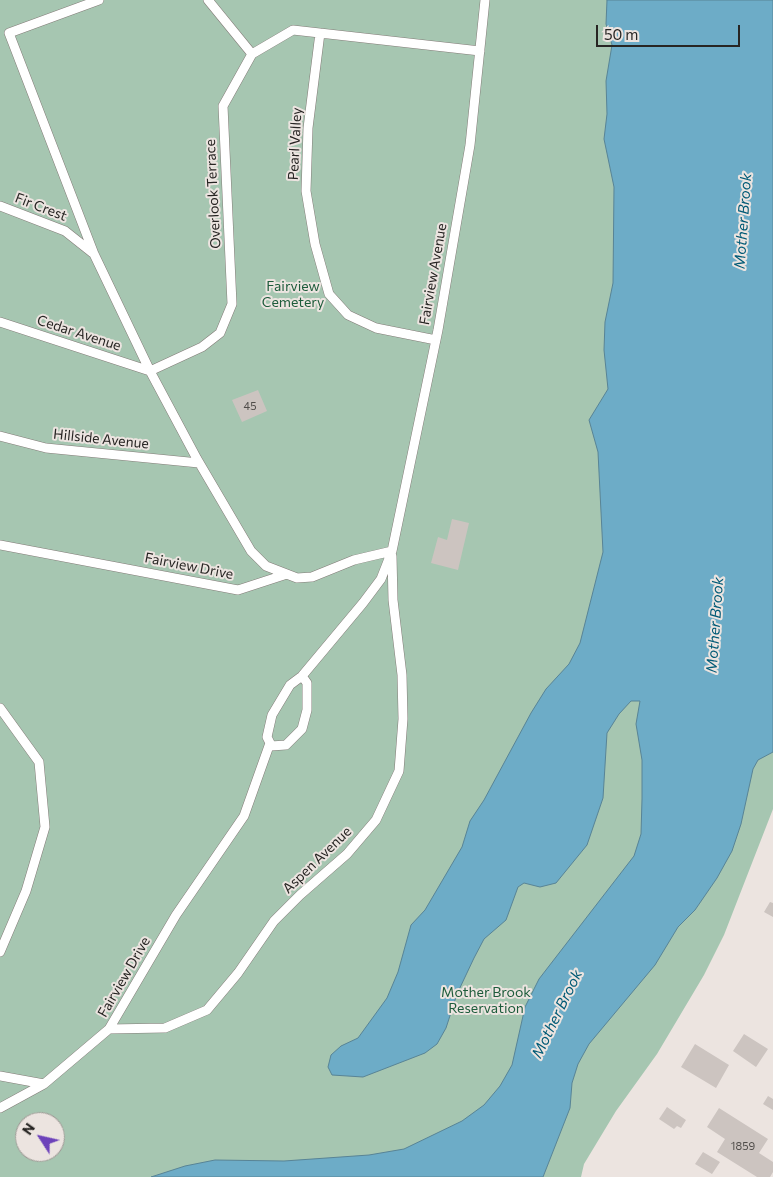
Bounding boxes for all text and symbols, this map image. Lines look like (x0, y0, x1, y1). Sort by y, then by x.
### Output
scale bar (598, 15, 742, 47)
text: 50 m (604, 25, 638, 43)
street label: Pearl Valley (285, 107, 305, 181)
street label: Overlook Terrace (202, 139, 224, 249)
water label: Mother Brook (731, 172, 755, 270)
street label: Fir Crest (13, 189, 69, 225)
street label: Fairview Avenue (416, 222, 450, 326)
park label: Fairview Cemetery (262, 278, 324, 310)
street label: Cedar Avenue (35, 312, 123, 354)
house number: 45 (244, 399, 256, 413)
street label: Hillside Avenue (52, 426, 150, 452)
street label: Fairview Drive (143, 549, 235, 583)
water label: Mother Brook (703, 576, 727, 674)
street label: Aspen Avenue (279, 823, 355, 897)
street label: Fairview Drive (94, 934, 154, 1020)
water label: Mother Brook (528, 967, 586, 1061)
park label: Mother Brook Reservation (441, 984, 531, 1016)
north arrow (15, 1112, 65, 1162)
text: N (18, 1120, 38, 1138)
house number: 1859 (731, 1139, 755, 1153)

